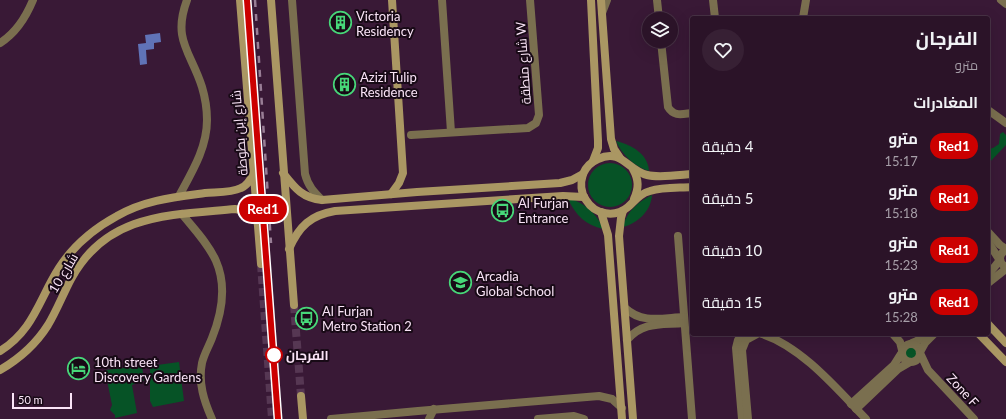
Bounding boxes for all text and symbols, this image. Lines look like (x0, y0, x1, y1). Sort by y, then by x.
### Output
place label: Victoria Residency (356, 8, 414, 39)
building icon: Victoria Residency (327, 10, 353, 36)
map controls (642, 12, 678, 48)
button: layers (642, 12, 678, 48)
street label: شارع منطقة W (512, 20, 535, 105)
text: الفرجان (916, 26, 978, 49)
button: heart (702, 29, 744, 71)
text: مترو (955, 57, 978, 73)
place label: Azizi Tulip Residence (360, 69, 418, 100)
building icon: Azizi Tulip Residence (331, 71, 357, 97)
street label: شارع إبن بطوطة (227, 89, 252, 176)
text: المغادرات (913, 93, 978, 111)
text: مترو (888, 129, 918, 147)
text: 4 دقيقة (702, 137, 754, 155)
text: Red1 (938, 137, 970, 154)
text: 15:17 (885, 153, 918, 169)
text: مترو (888, 181, 918, 199)
text: 5 دقيقة (702, 189, 754, 207)
text: Red1 (938, 189, 970, 206)
place label: Al Furjan Entrance (518, 195, 569, 226)
line badge: Red1 (235, 196, 291, 222)
bus stop icon: Al Furjan Entrance (489, 197, 515, 223)
text: Red1 (247, 200, 279, 217)
text: 15:18 (885, 205, 918, 221)
text: مترو (888, 233, 918, 251)
text: 10 دقيقة (702, 241, 762, 259)
text: Red1 (938, 241, 970, 258)
street label: شارع 10 (45, 250, 82, 296)
text: 15:23 (885, 257, 918, 273)
place label: Arcadia Global School (476, 268, 554, 299)
school or university icon: Arcadia Global School (448, 270, 474, 296)
text: مترو (888, 285, 918, 303)
text: 15 دقيقة (702, 293, 762, 311)
text: Red1 (938, 293, 970, 310)
place label: Al Furjan Metro Station 2 (322, 303, 412, 334)
bus stop icon: Al Furjan Metro Station 2 (294, 305, 320, 331)
text: 15:28 (885, 309, 918, 325)
marker: الفرجان (265, 346, 283, 364)
place label: الفرجان (286, 347, 329, 363)
place label: 10th street Discovery Gardens (94, 354, 201, 385)
hotel icon: 10th street Discovery Gardens (65, 356, 91, 382)
street label: Zone F (944, 370, 982, 410)
scale bar (12, 391, 72, 410)
text: 50 m (18, 393, 43, 406)

